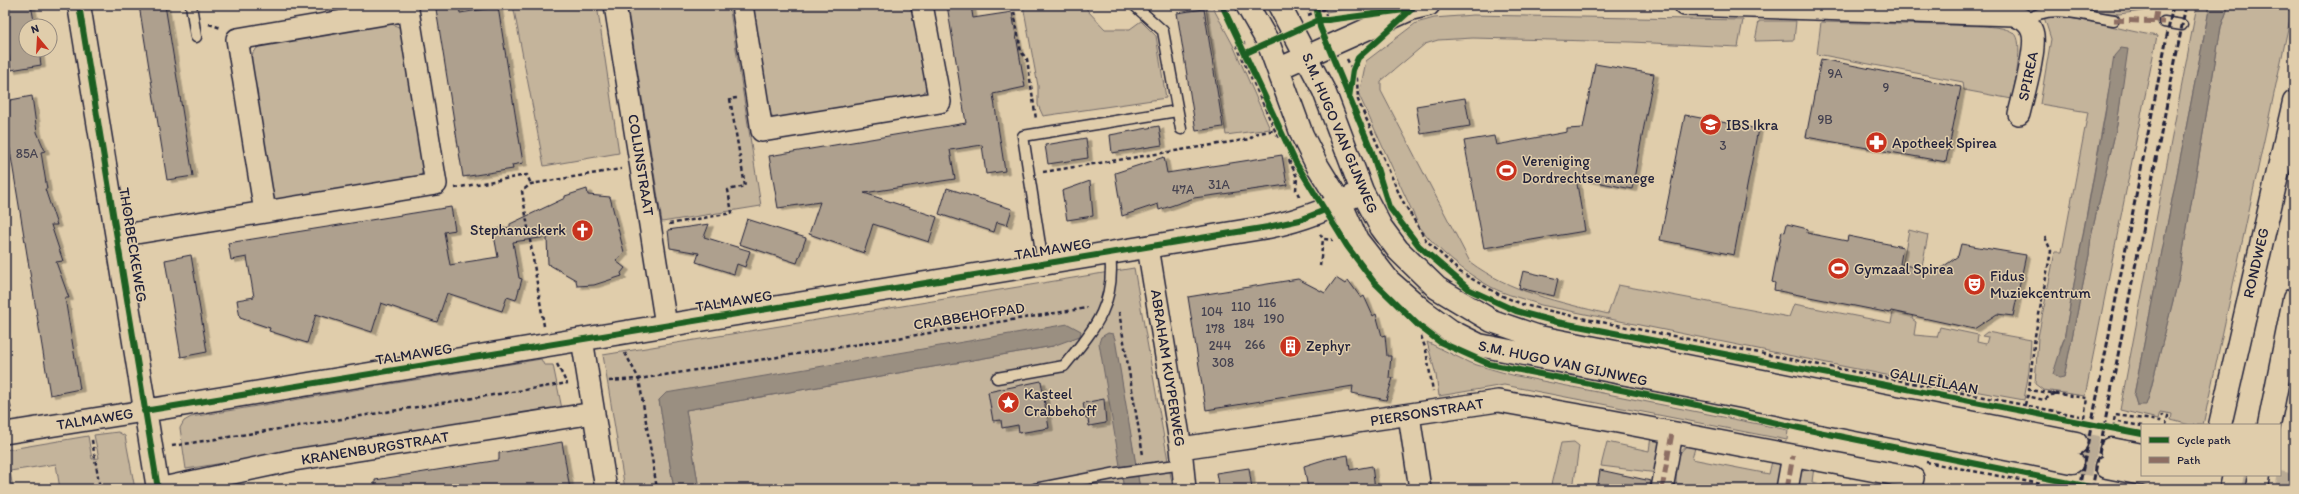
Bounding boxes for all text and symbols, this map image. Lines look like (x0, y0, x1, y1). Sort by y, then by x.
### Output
north arrow (18, 18, 58, 58)
text: N (30, 22, 41, 36)
street label: SPIREA (2014, 49, 2042, 102)
street label: S.M. HUGO VAN GIJNWEG (1298, 50, 1382, 216)
house number: 9A (1827, 66, 1843, 81)
house number: 9 (1883, 80, 1890, 95)
school or university icon: IBS Ikra (1698, 112, 1724, 138)
house number: 9B (1817, 112, 1833, 127)
street label: COLIJNSTRAAT (624, 113, 658, 218)
place label: IBS Ikra (1726, 116, 1778, 134)
pharmacy icon: Apotheek Spirea (1863, 130, 1889, 156)
place label: Apotheek Spirea (1892, 134, 1997, 152)
house number: 3 (1719, 138, 1727, 153)
house number: 85A (16, 146, 39, 161)
place label: Vereniging Dordrechtse manege (1522, 152, 1655, 187)
sports icon: Vereniging Dordrechtse manege (1494, 157, 1520, 183)
house number: 31A (1208, 177, 1230, 192)
house number: 47A (1172, 182, 1195, 197)
street label: THORBECKEWEG (115, 186, 151, 304)
church icon: Stephanuskerk (569, 217, 595, 243)
place label: Stephanuskerk (470, 221, 566, 239)
street label: RONDWEG (2239, 226, 2273, 300)
street label: TALMAWEG (1013, 234, 1093, 264)
sports icon: Gymzaal Spirea (1825, 256, 1851, 282)
place label: Gymzaal Spirea (1854, 260, 1954, 278)
place label: Fidus Muziekcentrum (1990, 267, 2091, 302)
theatre icon: Fidus Muziekcentrum (1961, 272, 1987, 298)
street label: TALMAWEG (694, 286, 774, 316)
street label: ABRAHAM KUYPERWEG (1147, 288, 1189, 448)
house number: 116 (1258, 295, 1277, 310)
street label: CRABBEHOFPAD (912, 298, 1026, 334)
house number: 110 (1231, 299, 1251, 314)
house number: 104 (1201, 304, 1223, 319)
house number: 190 (1264, 311, 1284, 326)
house number: 184 (1234, 316, 1255, 331)
house number: 178 (1205, 321, 1225, 336)
building icon: Zephyr (1278, 333, 1304, 359)
street label: S.M. HUGO VAN GIJNWEG (1477, 336, 1649, 390)
house number: 266 (1245, 337, 1265, 352)
place label: Zephyr (1306, 337, 1350, 355)
house number: 244 (1209, 338, 1231, 353)
street label: TALMAWEG (374, 339, 454, 369)
house number: 308 (1212, 355, 1234, 370)
street label: GALILEÏLAAN (1888, 364, 1980, 398)
place label: Kasteel Crabbehoff (1024, 385, 1097, 420)
place icon: Kasteel Crabbehoff (995, 390, 1021, 416)
street label: PIERSONSTRAAT (1369, 394, 1486, 430)
street label: TALMAWEG (55, 404, 135, 434)
legend (2141, 424, 2281, 476)
street label: KRANENBURGSTRAAT (300, 427, 451, 469)
text: Cycle path (2177, 433, 2231, 447)
text: Path (2177, 453, 2200, 467)

